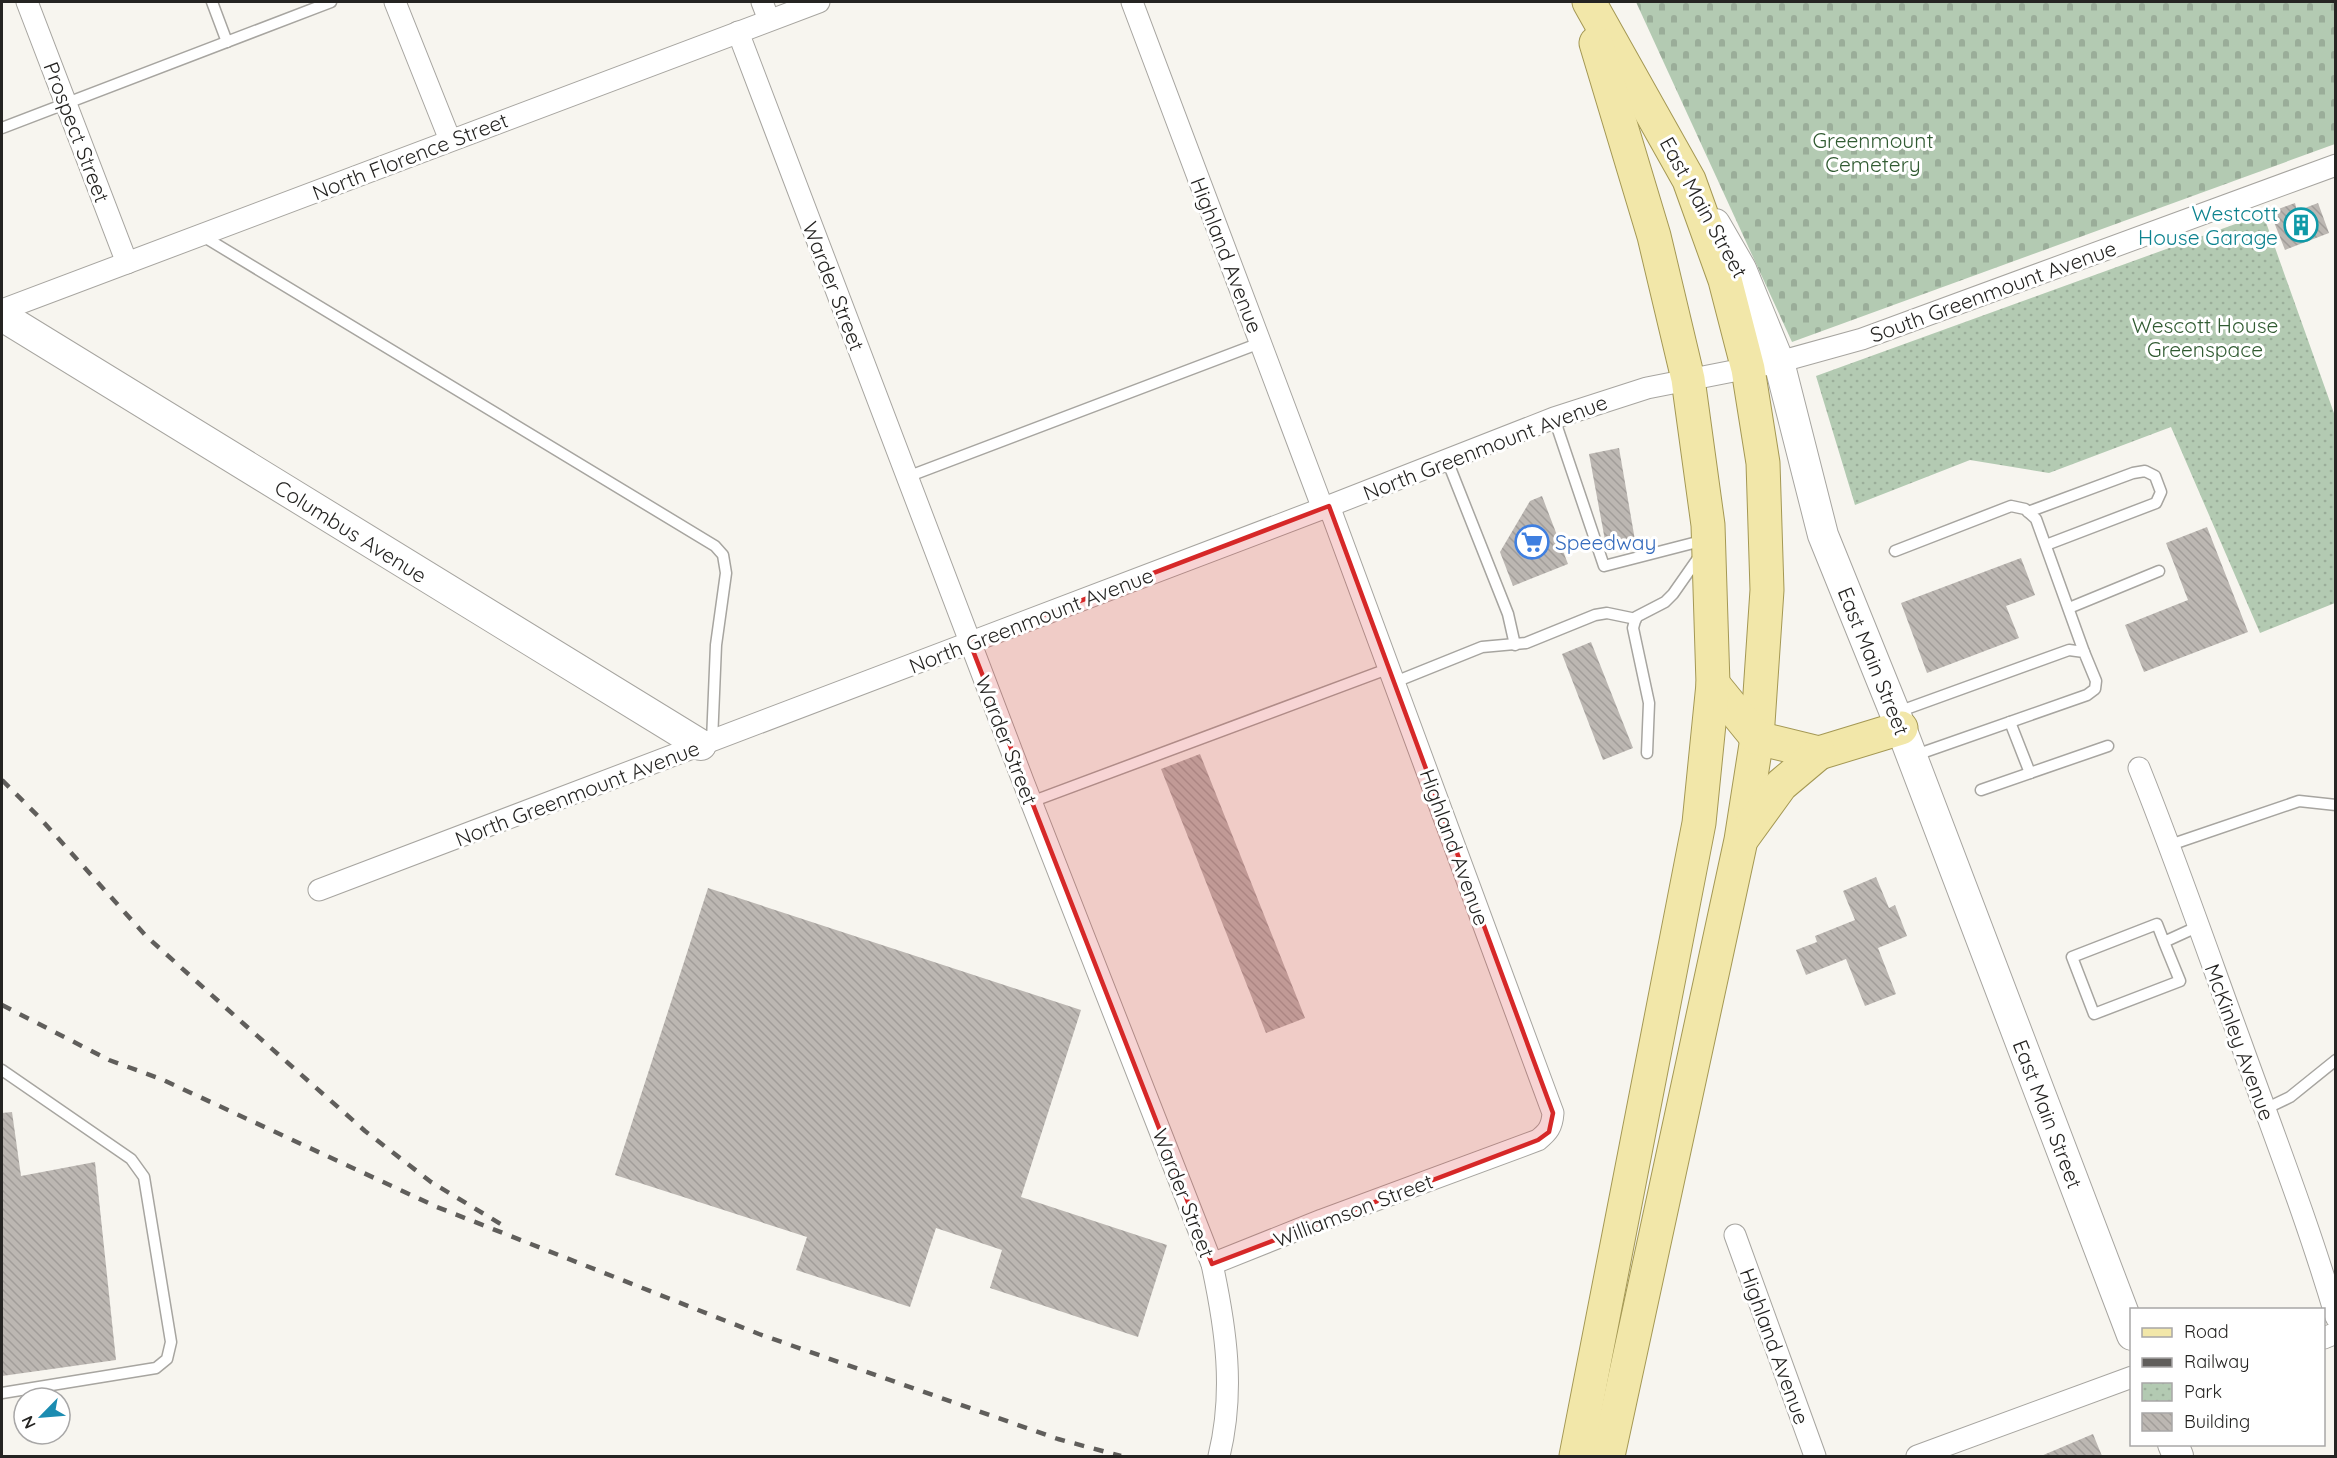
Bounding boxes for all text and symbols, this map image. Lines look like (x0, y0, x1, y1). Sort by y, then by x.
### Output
street label: Prospect Street (38, 58, 116, 206)
street label: North Florence Street (308, 107, 512, 205)
park label: Greenmount Cemetery (1812, 127, 1934, 177)
street label: East Main Street (1655, 132, 1753, 282)
street label: Highland Avenue (1185, 173, 1269, 337)
place label: Westcott House Garage (2138, 200, 2278, 250)
building icon: Westcott House Garage (2283, 207, 2319, 243)
street label: Warder Street (797, 218, 871, 354)
street label: South Greenmount Avenue (1866, 234, 2120, 348)
park label: Wescott House Greenspace (2132, 312, 2278, 362)
street label: North Greenmount Avenue (1359, 388, 1611, 506)
street label: Columbus Avenue (270, 474, 432, 588)
supermarket icon: Speedway (1514, 524, 1550, 560)
place label: Speedway (1555, 529, 1657, 555)
street label: North Greenmount Avenue (905, 561, 1157, 679)
street label: East Main Street (1832, 583, 1916, 739)
street label: Warder Street (970, 672, 1044, 808)
street label: North Greenmount Avenue (451, 734, 703, 852)
street label: Highland Avenue (1415, 765, 1495, 929)
street label: McKinley Avenue (2200, 960, 2280, 1124)
street label: East Main Street (2008, 1036, 2088, 1192)
street label: Warder Street (1147, 1125, 1221, 1261)
street label: Williamson Street (1270, 1168, 1436, 1252)
street label: Highland Avenue (1735, 1264, 1815, 1428)
legend (2130, 1308, 2325, 1446)
text: Road (2184, 1320, 2229, 1343)
text: Railway (2184, 1350, 2250, 1373)
text: Park (2184, 1380, 2222, 1403)
north arrow (12, 1386, 72, 1446)
text: Building (2184, 1410, 2250, 1433)
text: N (17, 1413, 40, 1432)

